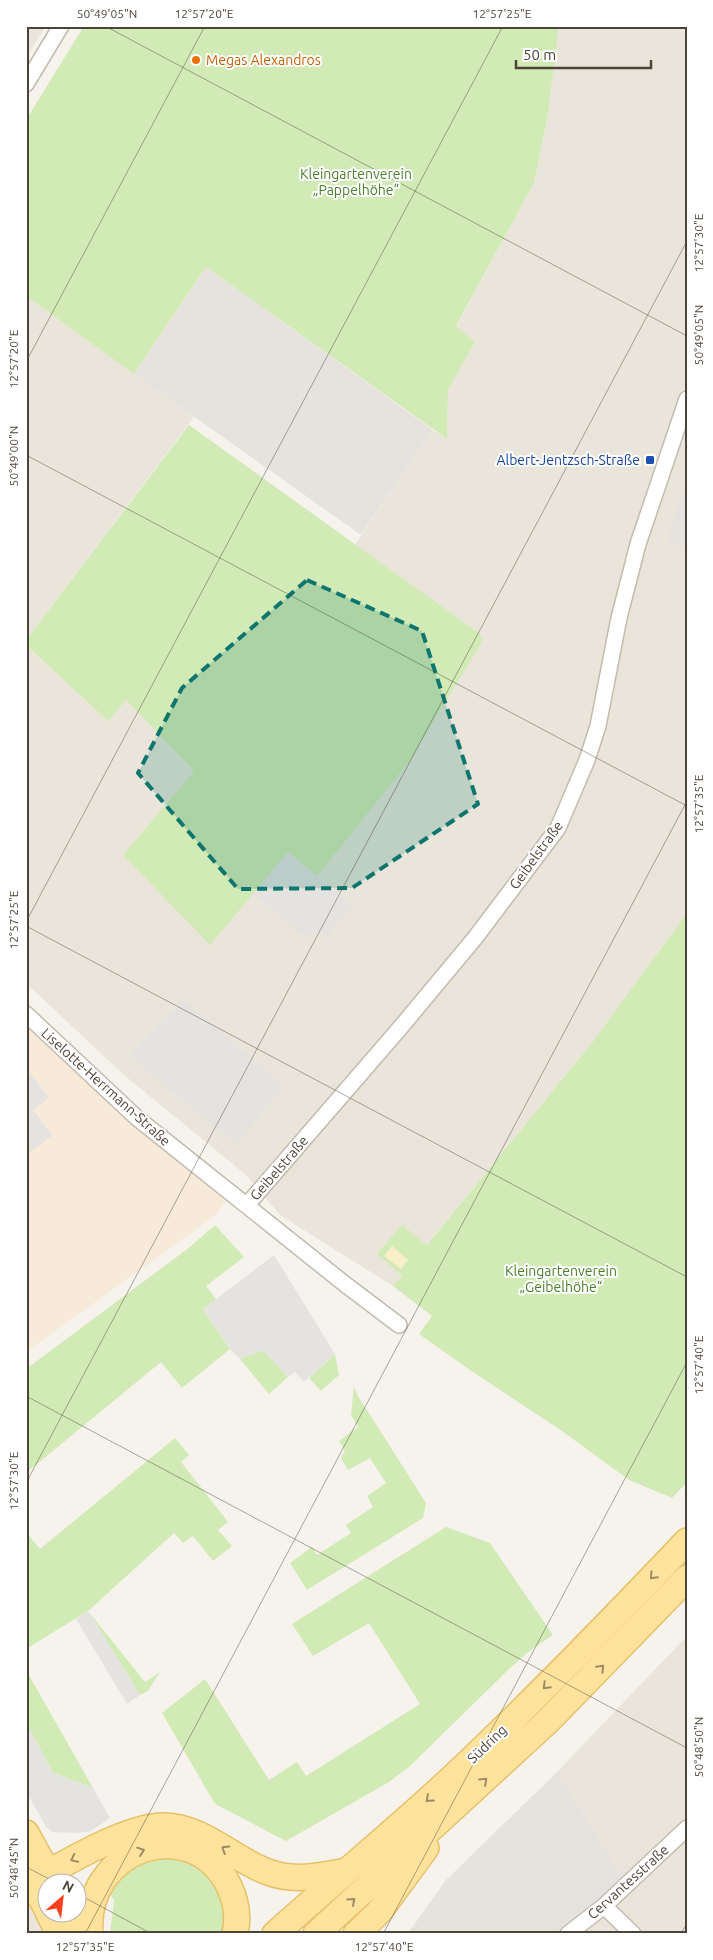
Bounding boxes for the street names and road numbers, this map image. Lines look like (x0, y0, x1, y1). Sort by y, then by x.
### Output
street label: Geibelstraße (506, 818, 566, 892)
street label: Liselotte-Herrmann-Straße (38, 1025, 174, 1149)
street label: Geibelstraße (247, 1132, 311, 1204)
street label: Südring (464, 1721, 510, 1767)
street label: Cervantesstraße (584, 1841, 672, 1923)

